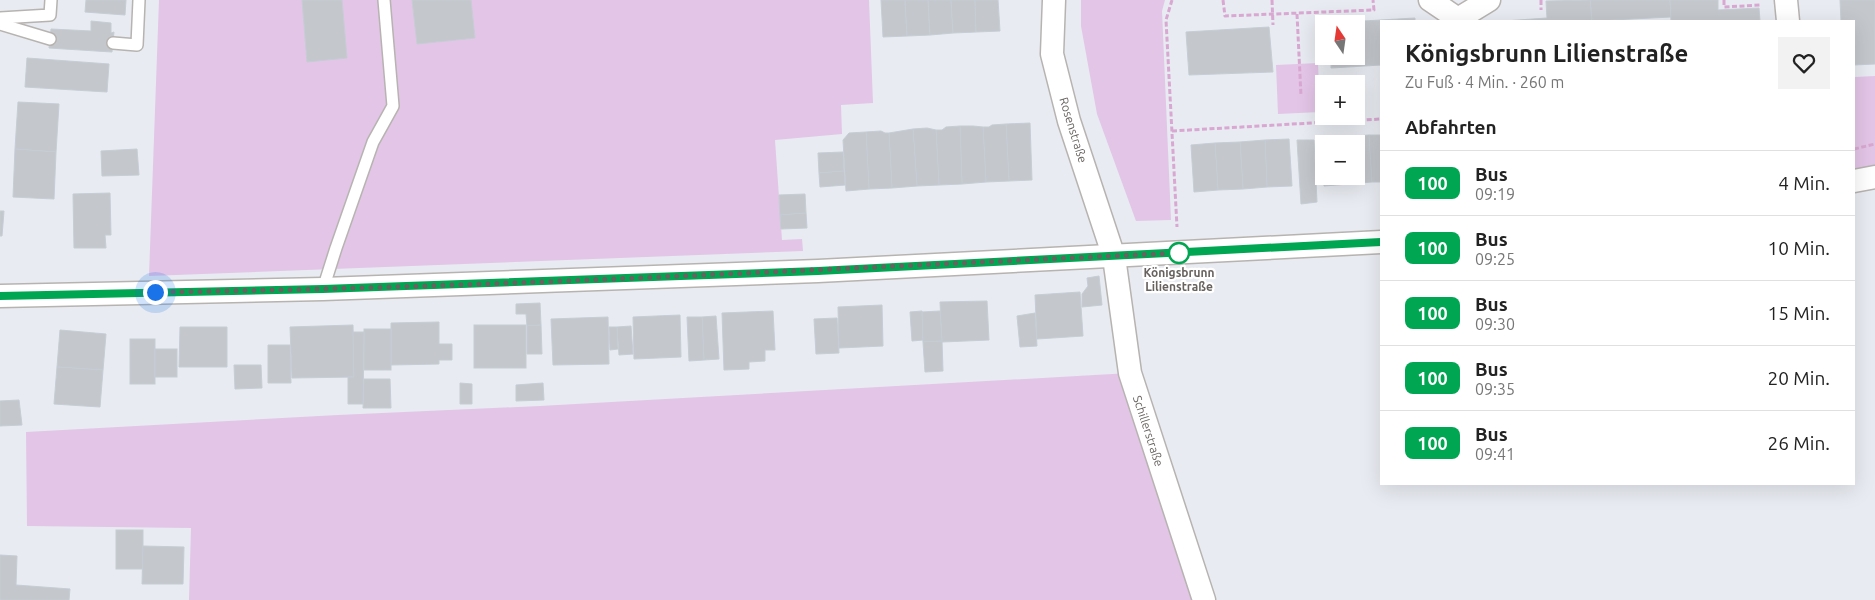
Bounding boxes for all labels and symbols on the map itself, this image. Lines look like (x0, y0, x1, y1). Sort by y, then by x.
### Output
north arrow (1315, 15, 1365, 65)
street label: Rosenstraße (1057, 96, 1090, 164)
marker: Königsbrunn Lilienstraße (1168, 242, 1190, 264)
place label: Königsbrunn Lilienstraße (1143, 266, 1215, 293)
your location (143, 280, 168, 305)
street label: Schillerstraße (1131, 394, 1166, 468)

